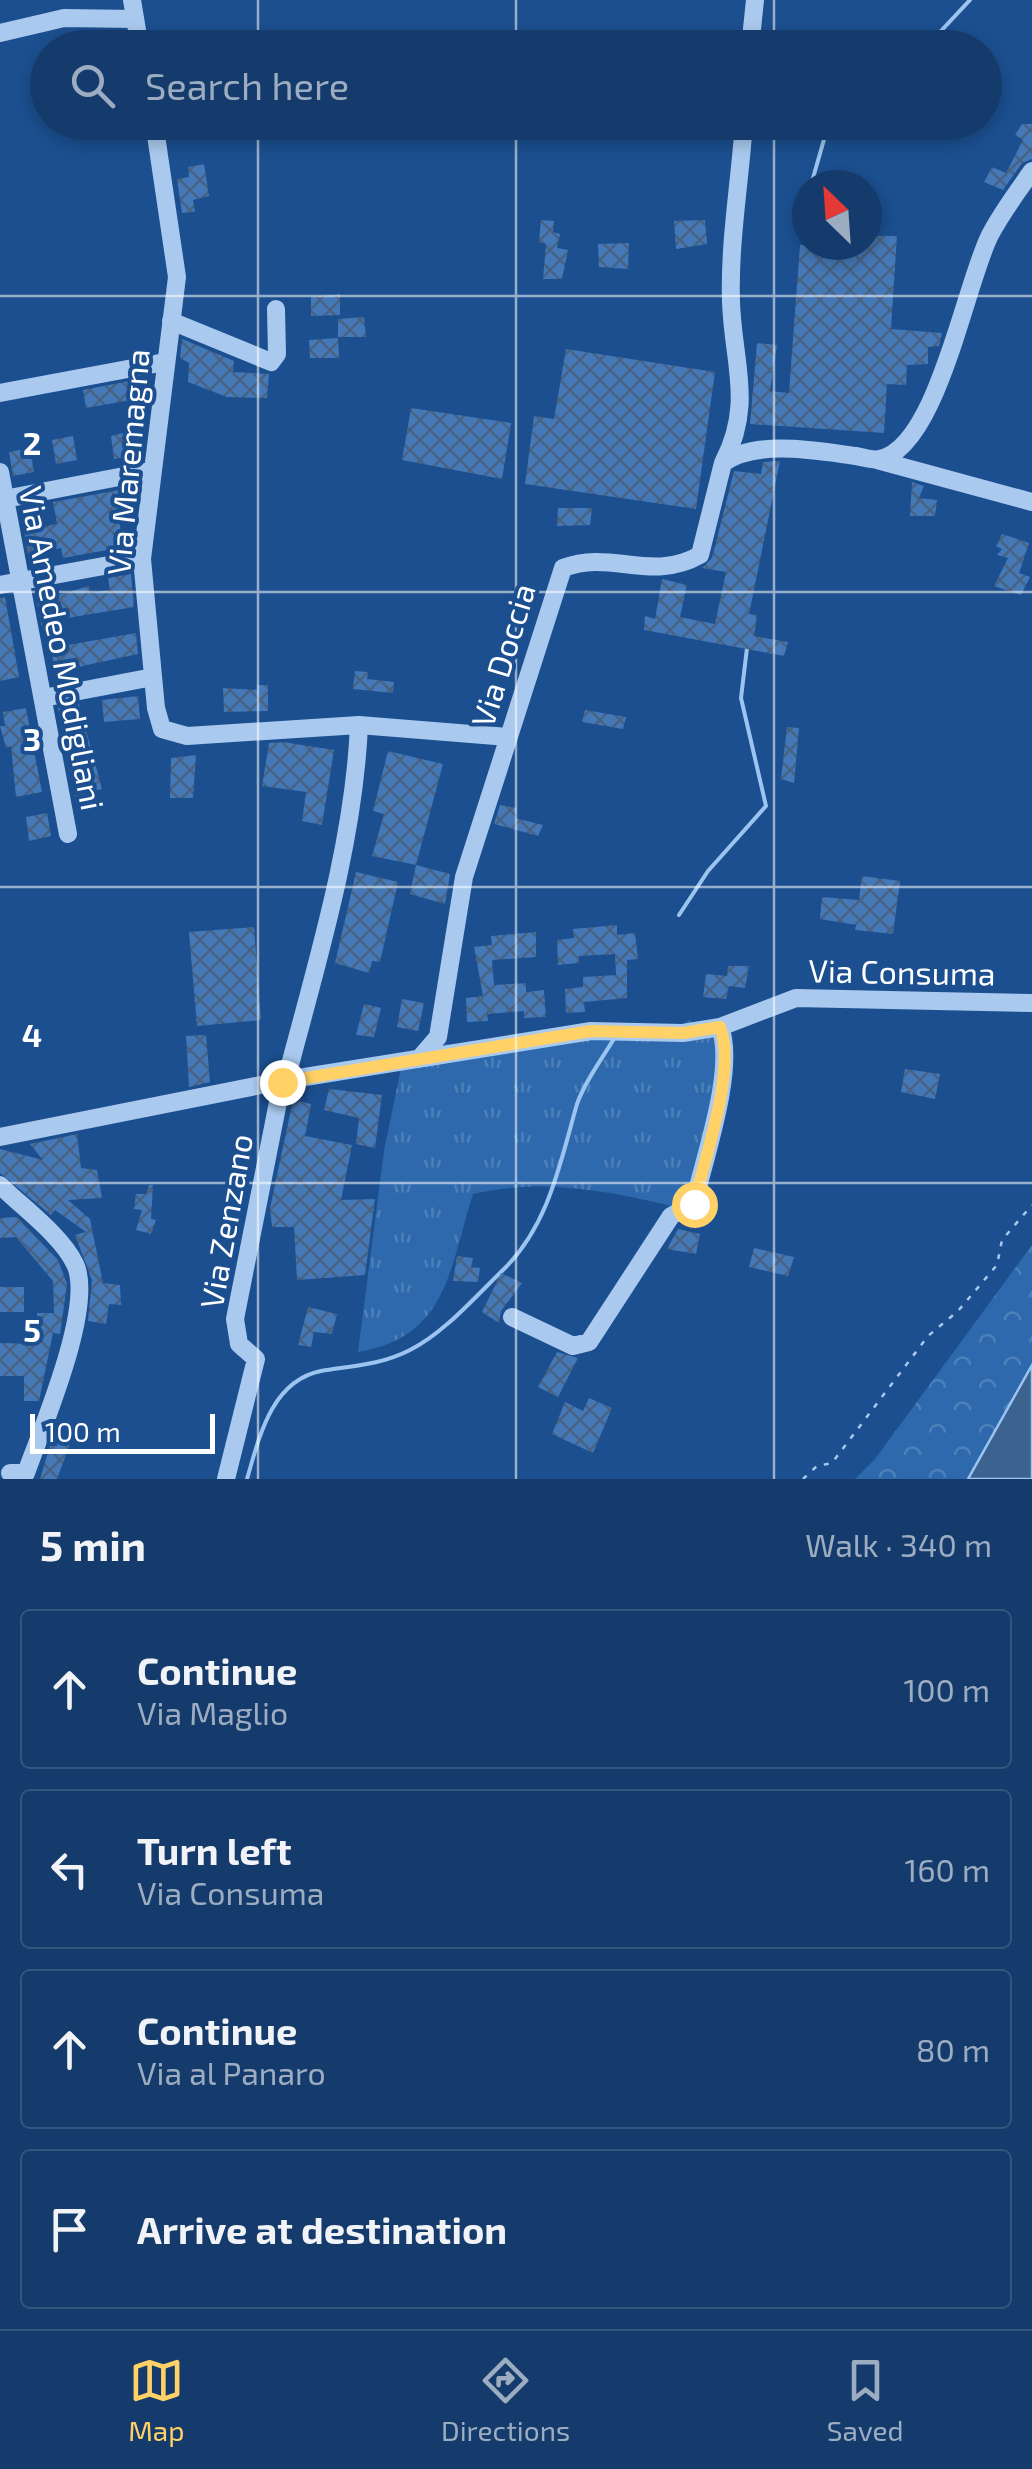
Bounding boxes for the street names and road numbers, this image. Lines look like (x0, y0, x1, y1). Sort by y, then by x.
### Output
street label: Via Maremagna (98, 347, 156, 577)
street label: Via Amedeo Modigliani (13, 483, 113, 813)
street label: Via Doccia (462, 579, 542, 731)
street label: Via Consuma (808, 950, 996, 992)
street label: Via Zenzano (191, 1131, 259, 1311)

